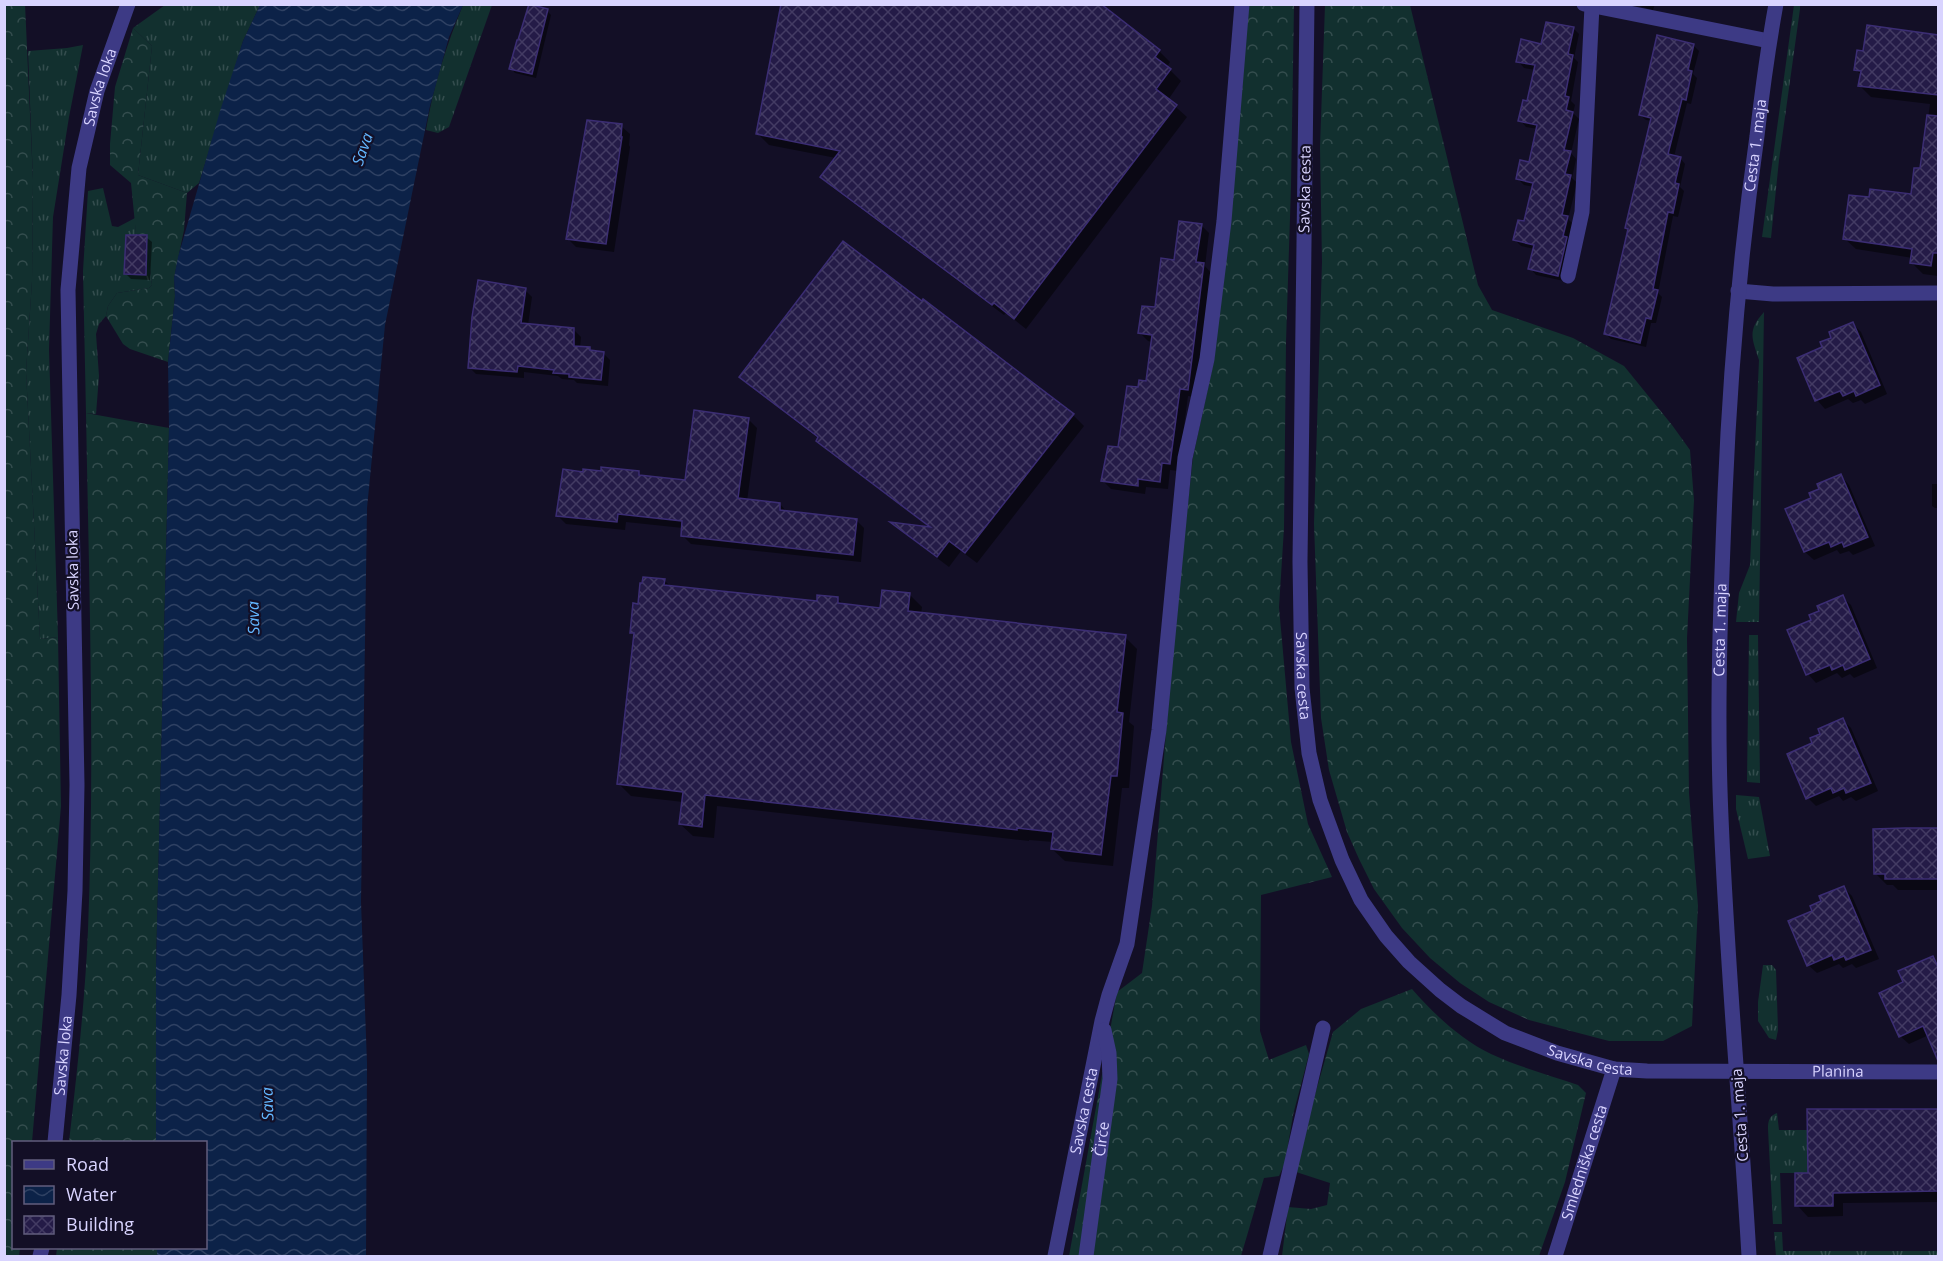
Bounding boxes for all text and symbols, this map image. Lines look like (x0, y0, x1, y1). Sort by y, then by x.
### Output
street label: Savska loka (78, 45, 120, 128)
street label: Cesta 1. maja (1739, 98, 1770, 193)
water label: Sava (346, 130, 378, 168)
street label: Savska cesta (1293, 145, 1315, 233)
street label: Savska loka (61, 530, 83, 610)
street label: Cesta 1. maja (1708, 583, 1731, 677)
water label: Sava (241, 601, 265, 635)
street label: Savska cesta (1292, 632, 1316, 721)
street label: Savska loka (48, 1014, 76, 1096)
street label: Savska cesta (1545, 1039, 1633, 1079)
street label: Planina (1812, 1061, 1864, 1081)
street label: Savska cesta (1065, 1066, 1101, 1156)
street label: Cesta 1. maja (1726, 1068, 1752, 1162)
water label: Sava (255, 1087, 279, 1121)
street label: Smledniška cesta (1556, 1102, 1611, 1223)
street label: Čirče (1089, 1120, 1113, 1158)
legend (12, 1141, 207, 1249)
text: Road (66, 1152, 109, 1176)
text: Water (66, 1182, 117, 1206)
text: Building (66, 1212, 134, 1236)

